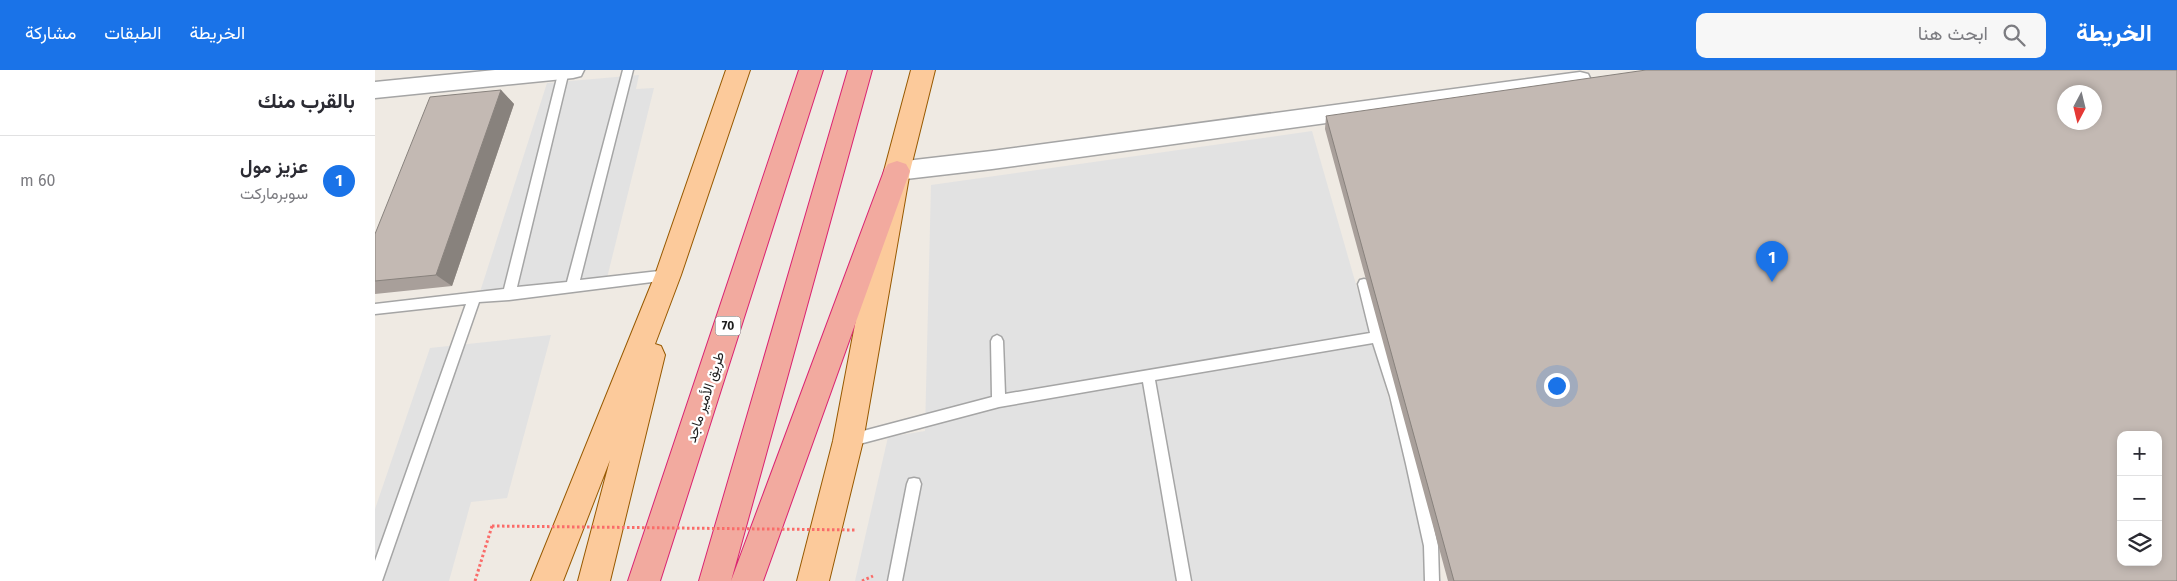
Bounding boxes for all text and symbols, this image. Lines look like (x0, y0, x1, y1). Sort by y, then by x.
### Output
search box (1696, 13, 2046, 58)
text: الخريطة (2076, 19, 2152, 47)
icon: search (2000, 21, 2028, 49)
text: مشاركة (25, 22, 76, 44)
text: الطبقات (104, 22, 161, 44)
text: الخريطة (189, 22, 245, 44)
text: ابحث هنا (1918, 22, 1988, 45)
north arrow (2057, 85, 2102, 130)
text: بالقرب منك (258, 88, 355, 114)
text: عزيز مول (240, 155, 308, 178)
text: 60 m (20, 171, 55, 190)
text: 1 (335, 171, 343, 190)
text: سوبرماركت (240, 184, 308, 203)
pin: 1 (1756, 241, 1788, 282)
road number: 70 (715, 317, 741, 336)
street label: طريق الأمير ماجد (683, 349, 728, 445)
your location (1544, 373, 1570, 399)
map controls (2117, 431, 2162, 566)
button: + (2117, 431, 2162, 476)
button: − (2117, 476, 2162, 521)
button: layers (2117, 521, 2162, 566)

